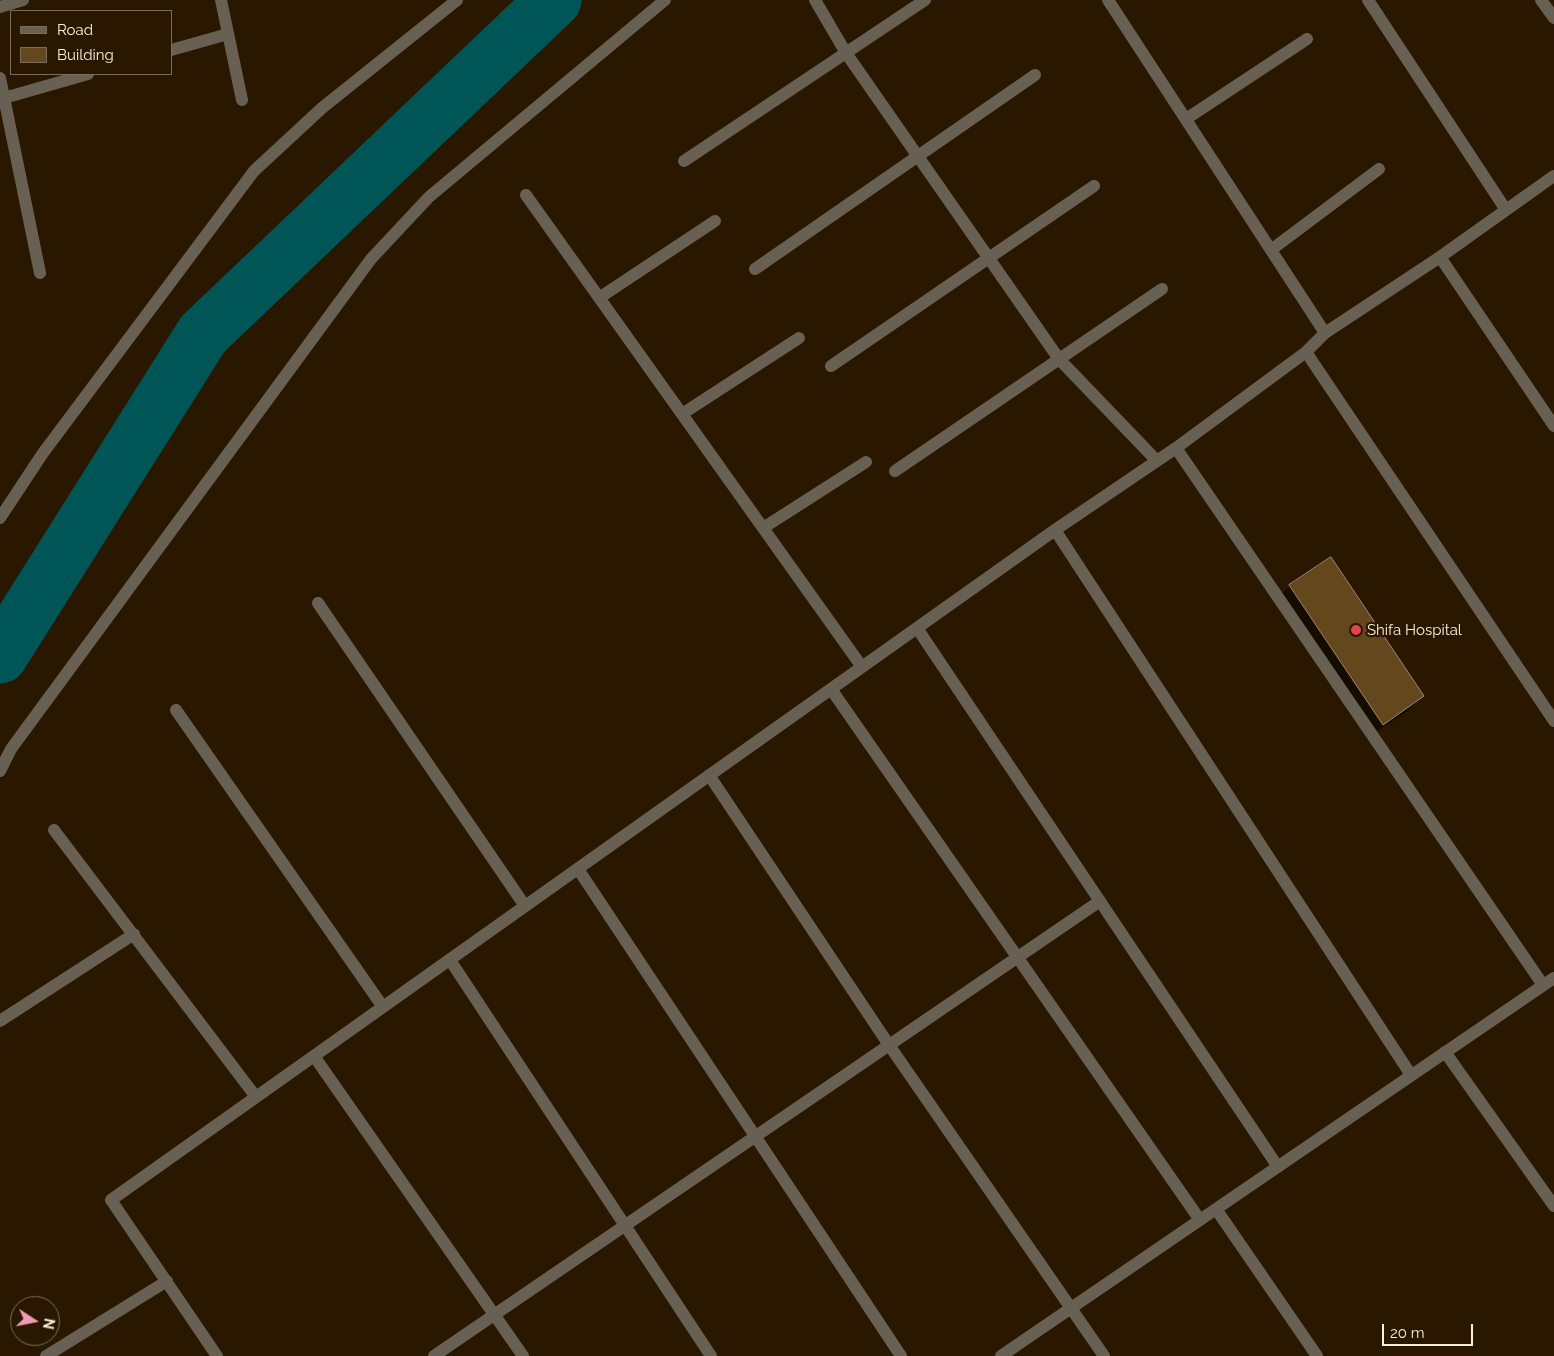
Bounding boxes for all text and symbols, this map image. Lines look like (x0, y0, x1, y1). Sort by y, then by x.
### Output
legend (10, 10, 172, 75)
text: Road (57, 21, 93, 39)
text: Building (57, 46, 114, 64)
place label: Shifa Hospital (1367, 621, 1462, 639)
marker: Shifa Hospital (1349, 623, 1363, 637)
north arrow (10, 1296, 60, 1346)
scale bar (1384, 1314, 1475, 1346)
text: N (40, 1317, 58, 1330)
text: 20 m (1390, 1324, 1425, 1342)

